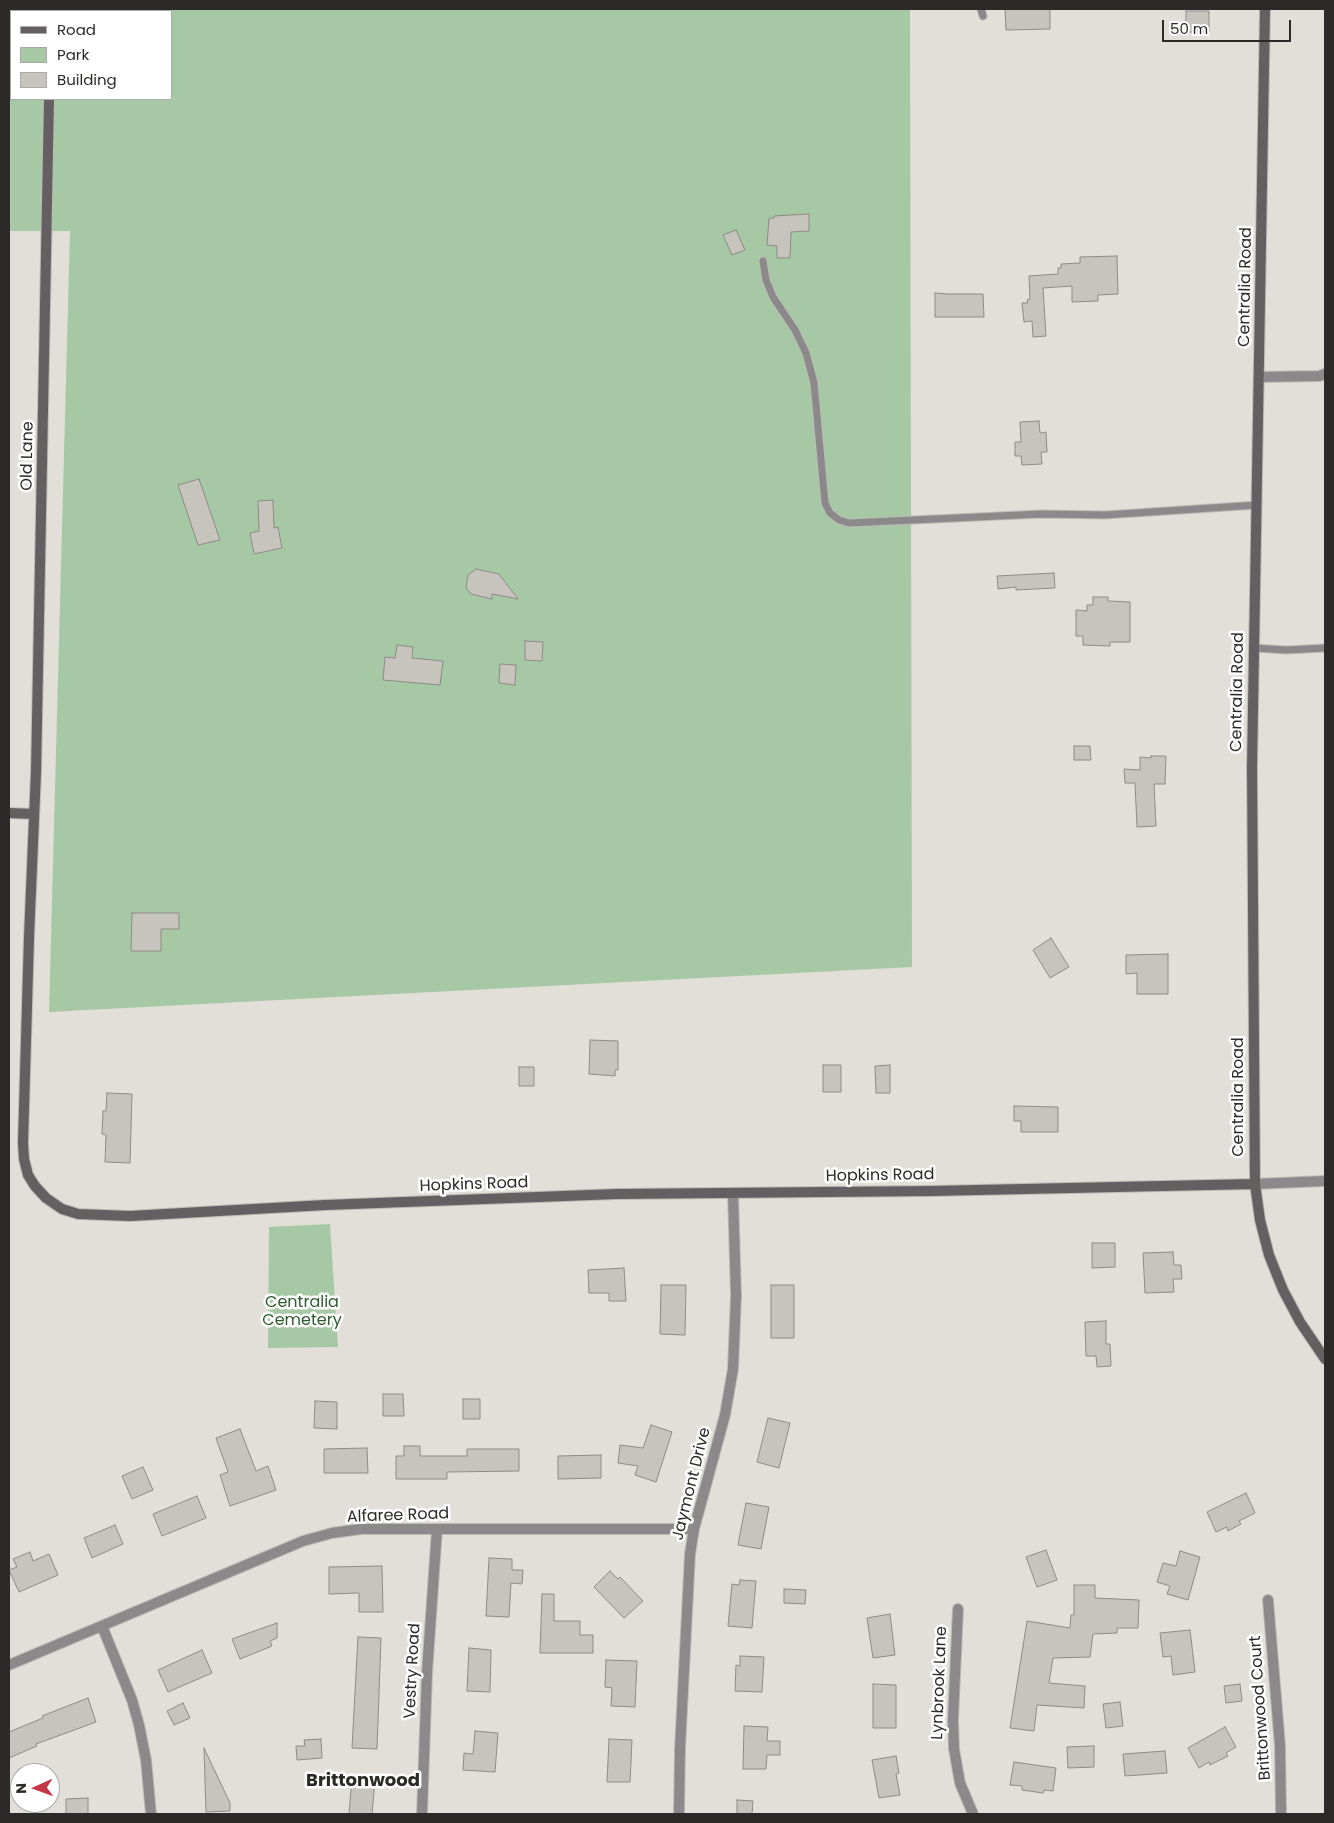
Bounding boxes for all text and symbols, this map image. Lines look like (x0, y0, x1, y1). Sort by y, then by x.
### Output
legend (10, 10, 172, 100)
scale bar (1164, 10, 1293, 42)
text: 50 m (1170, 18, 1208, 39)
text: Road (57, 19, 96, 40)
text: Park (57, 44, 89, 65)
text: Building (57, 69, 117, 90)
street label: Centralia Road (1235, 227, 1257, 347)
street label: Old Lane (18, 421, 38, 491)
street label: Centralia Road (1227, 632, 1249, 752)
street label: Centralia Road (1229, 1037, 1249, 1157)
street label: Hopkins Road (825, 1165, 935, 1187)
street label: Hopkins Road (419, 1174, 529, 1196)
park label: Centralia Cemetery (262, 1293, 342, 1331)
street label: Jaymont Drive (669, 1426, 715, 1542)
street label: Alfaree Road (346, 1505, 450, 1527)
street label: Vestry Road (401, 1623, 425, 1719)
street label: Lynbrook Lane (928, 1626, 952, 1740)
street label: Brittonwood Court (1246, 1635, 1276, 1781)
north arrow (10, 1763, 60, 1813)
district label: Brittonwood (306, 1770, 420, 1792)
text: N (11, 1783, 31, 1794)

